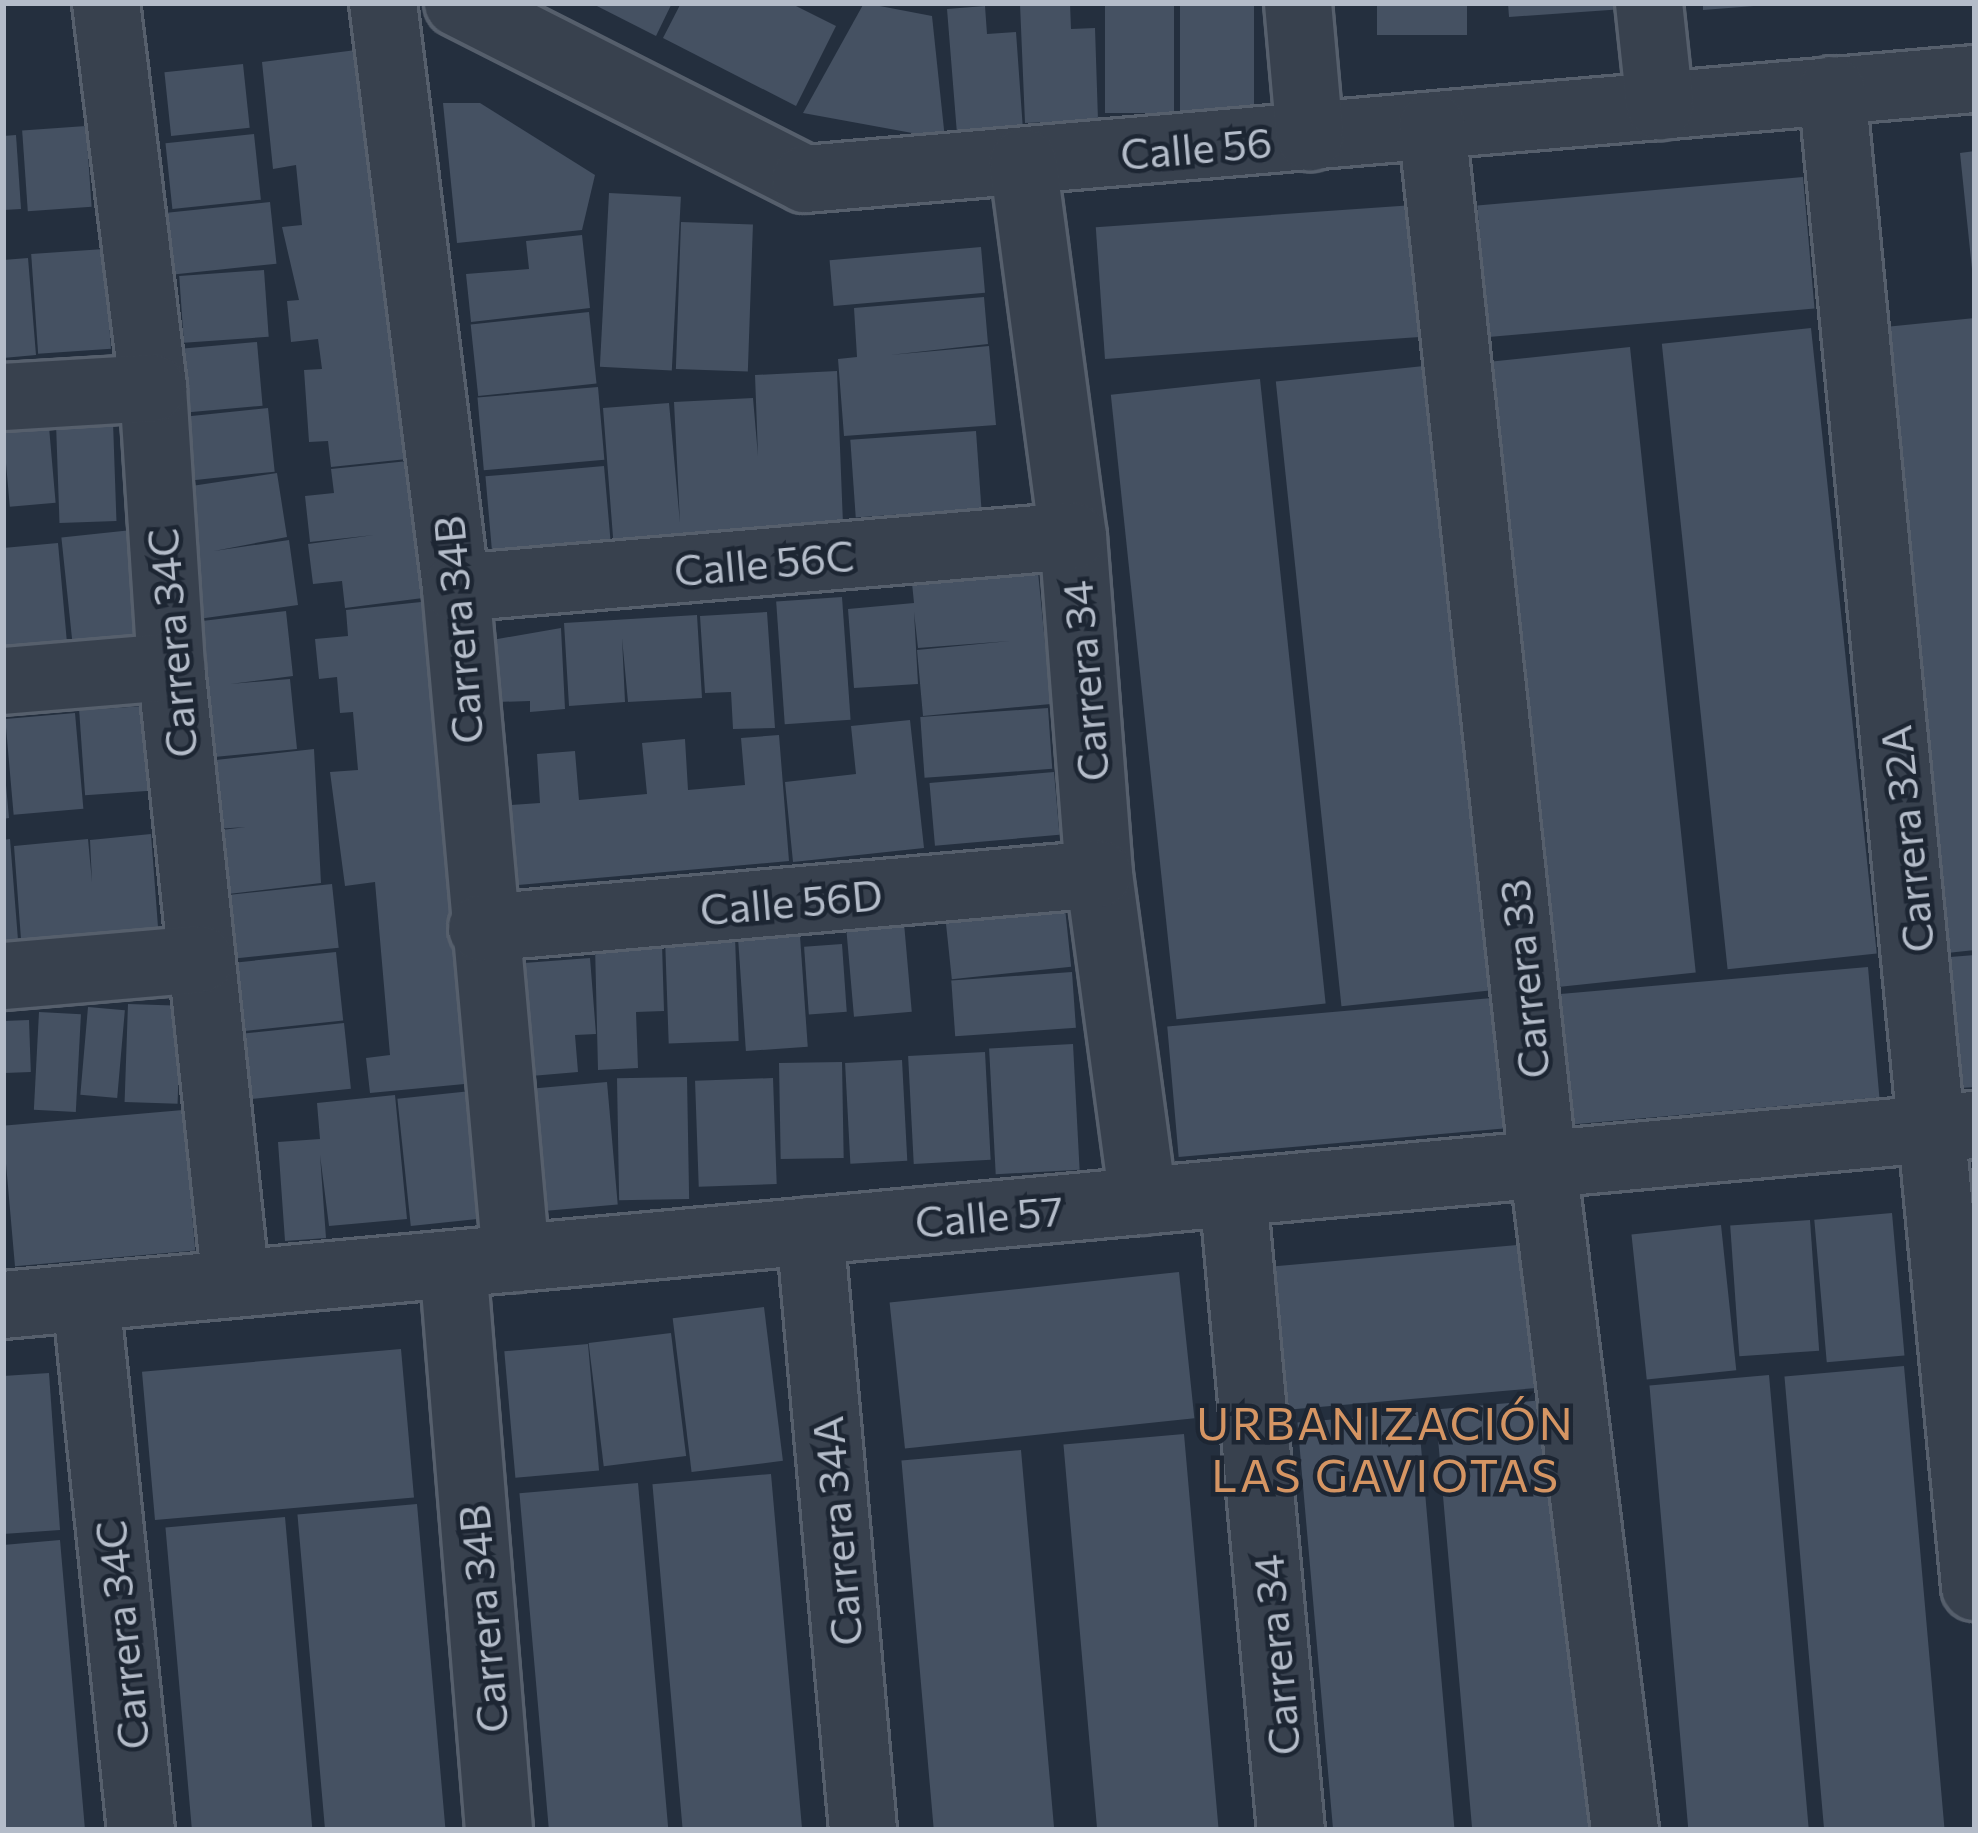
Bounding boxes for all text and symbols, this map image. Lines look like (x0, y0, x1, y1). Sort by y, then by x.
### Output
street label: Calle 56 (1118, 115, 1274, 179)
street label: Carrera 34B (422, 514, 492, 746)
street label: Carrera 34C (136, 526, 206, 760)
street label: Calle 56C (672, 529, 856, 595)
street label: Carrera 34 (1050, 579, 1118, 783)
street label: Carrera 32A (1869, 723, 1943, 955)
street label: Calle 56D (698, 868, 884, 934)
street label: Carrera 33 (1487, 877, 1559, 1081)
street label: Calle 57 (913, 1183, 1065, 1247)
district label: URBANIZACIÓN LAS GAVIOTAS (1196, 1395, 1576, 1501)
street label: Carrera 34A (801, 1414, 871, 1648)
street label: Carrera 34B (447, 1503, 517, 1735)
street label: Carrera 34C (84, 1518, 158, 1752)
street label: Carrera 34 (1241, 1553, 1309, 1757)

